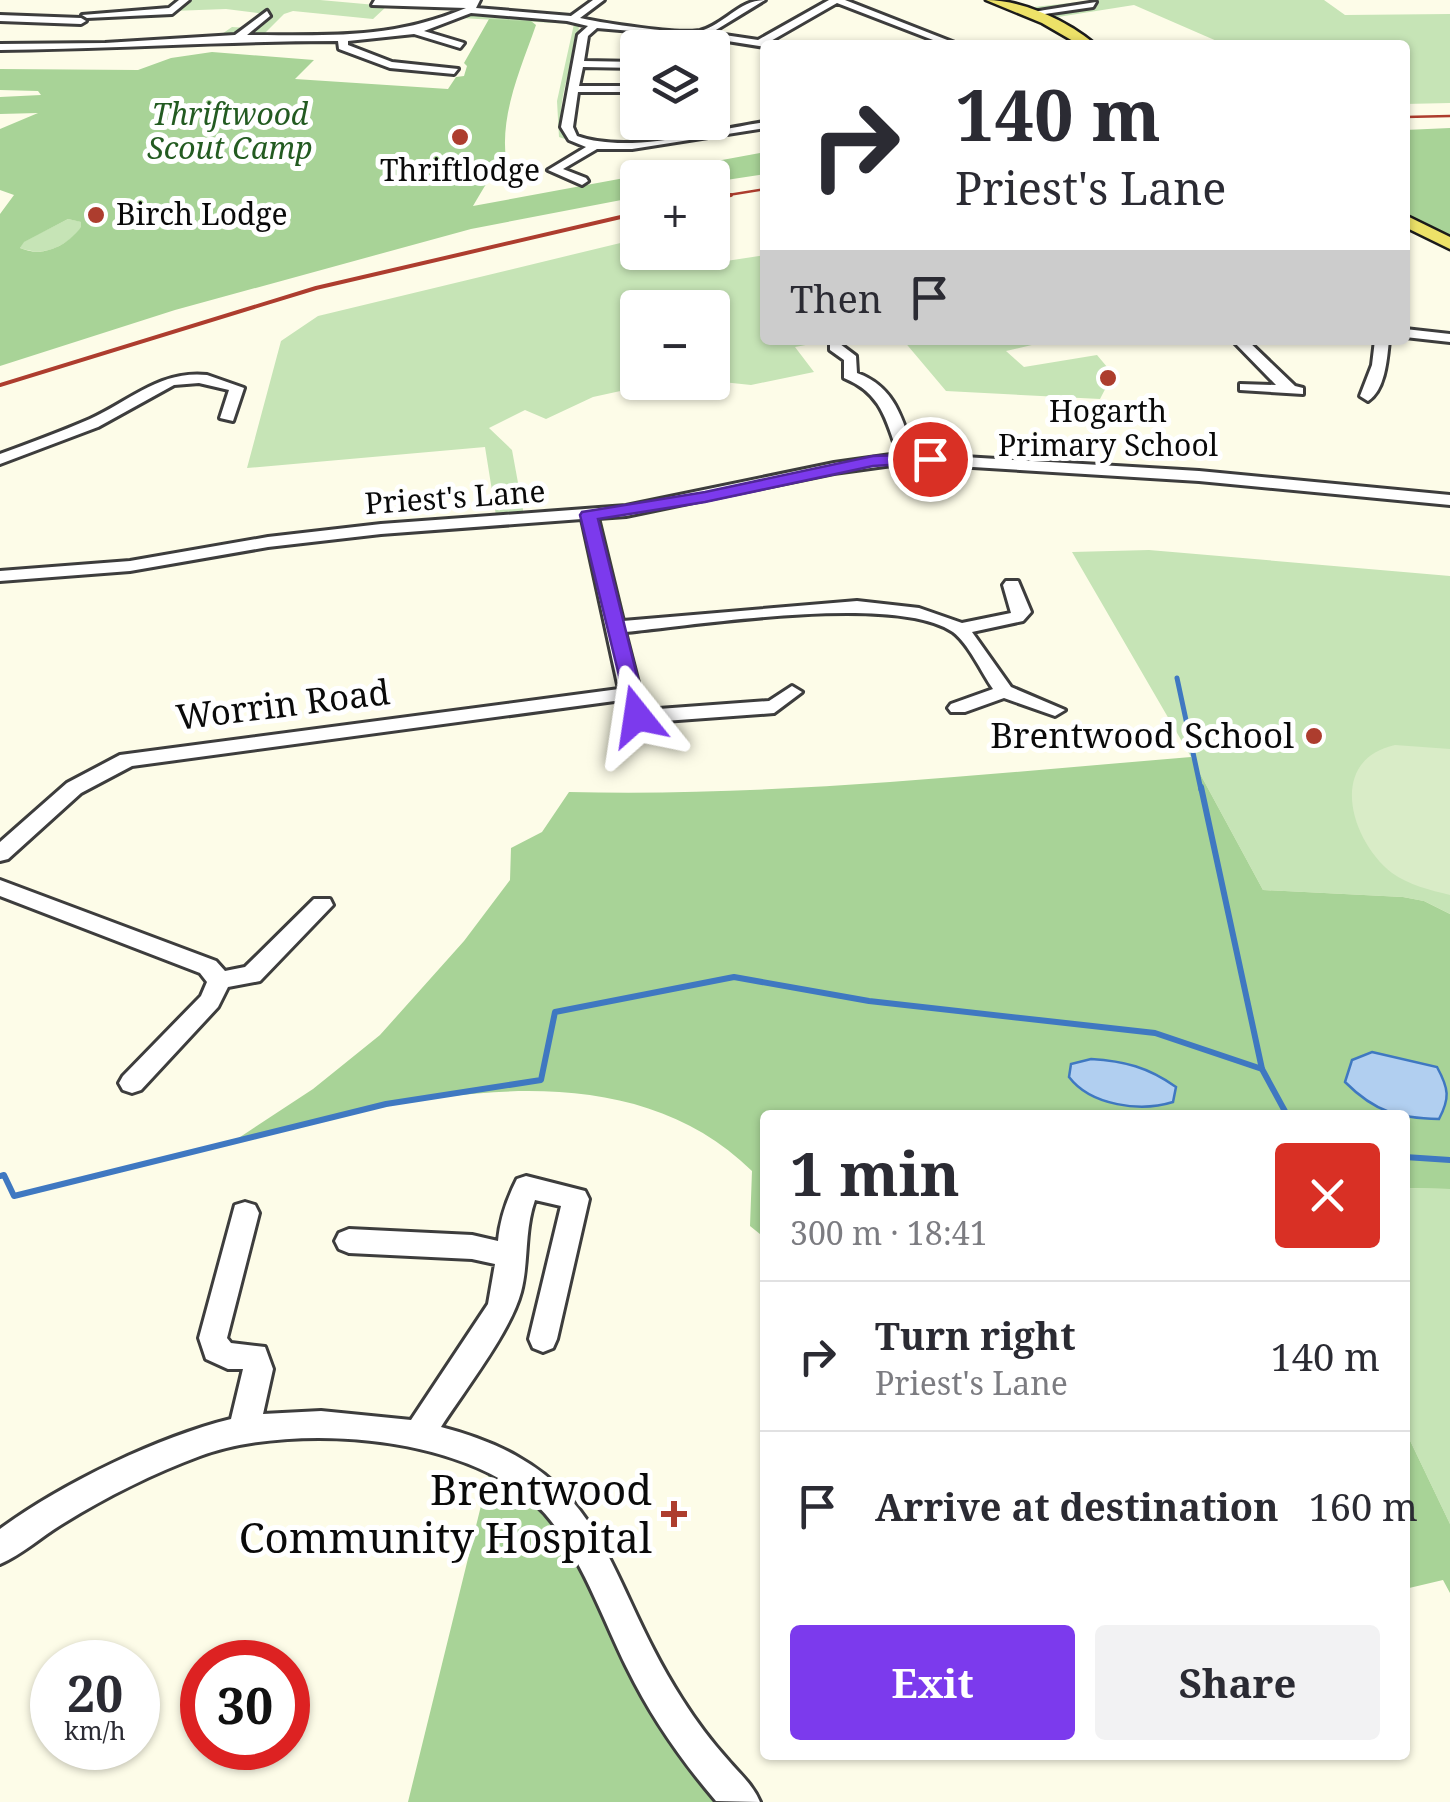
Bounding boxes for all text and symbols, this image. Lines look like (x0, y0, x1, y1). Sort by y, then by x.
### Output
map controls (620, 30, 730, 400)
button: layers (620, 30, 730, 140)
text: 140 m (955, 66, 1161, 162)
icon: right (790, 80, 920, 210)
park label: Thriftwood Scout Camp (147, 93, 313, 168)
marker: Thriftlodge (449, 126, 471, 148)
place label: Thriftlodge (380, 149, 540, 190)
text: Priest's Lane (955, 157, 1226, 218)
button: + (620, 160, 730, 270)
place label: Birch Lodge (116, 193, 288, 234)
marker: Birch Lodge (85, 204, 107, 226)
icon: arrive (902, 270, 957, 325)
text: Then (790, 272, 882, 324)
button: − (620, 290, 730, 400)
marker: Hogarth Primary School (1097, 367, 1119, 389)
place label: Hogarth Primary School (998, 390, 1218, 465)
pin (888, 417, 973, 502)
icon: arrive (903, 432, 958, 487)
street label: Priest's Lane (363, 470, 547, 523)
position arrow (585, 664, 689, 768)
street label: Worrin Road (173, 667, 392, 740)
place label: Brentwood School (990, 711, 1294, 758)
marker: Brentwood School (1303, 725, 1325, 747)
text: 1 min (790, 1132, 960, 1214)
button: close (1275, 1143, 1380, 1248)
text: 300 m · 18:41 (790, 1211, 988, 1254)
text: Turn right (875, 1309, 1076, 1361)
icon: right (790, 1329, 845, 1384)
text: 140 m (1270, 1330, 1380, 1382)
text: Priest's Lane (875, 1361, 1068, 1404)
place label: Brentwood Community Hospital (239, 1460, 652, 1565)
icon: arrive (790, 1479, 845, 1534)
text: Arrive at destination (875, 1480, 1279, 1532)
text: 160 m (1309, 1480, 1418, 1532)
marker: Brentwood Community Hospital (661, 1501, 687, 1527)
button: Exit (790, 1625, 1075, 1740)
button: Share (1095, 1625, 1380, 1740)
speed limit sign: 30 (180, 1640, 310, 1770)
text: 20 (67, 1659, 123, 1727)
text: km/h (64, 1713, 126, 1747)

